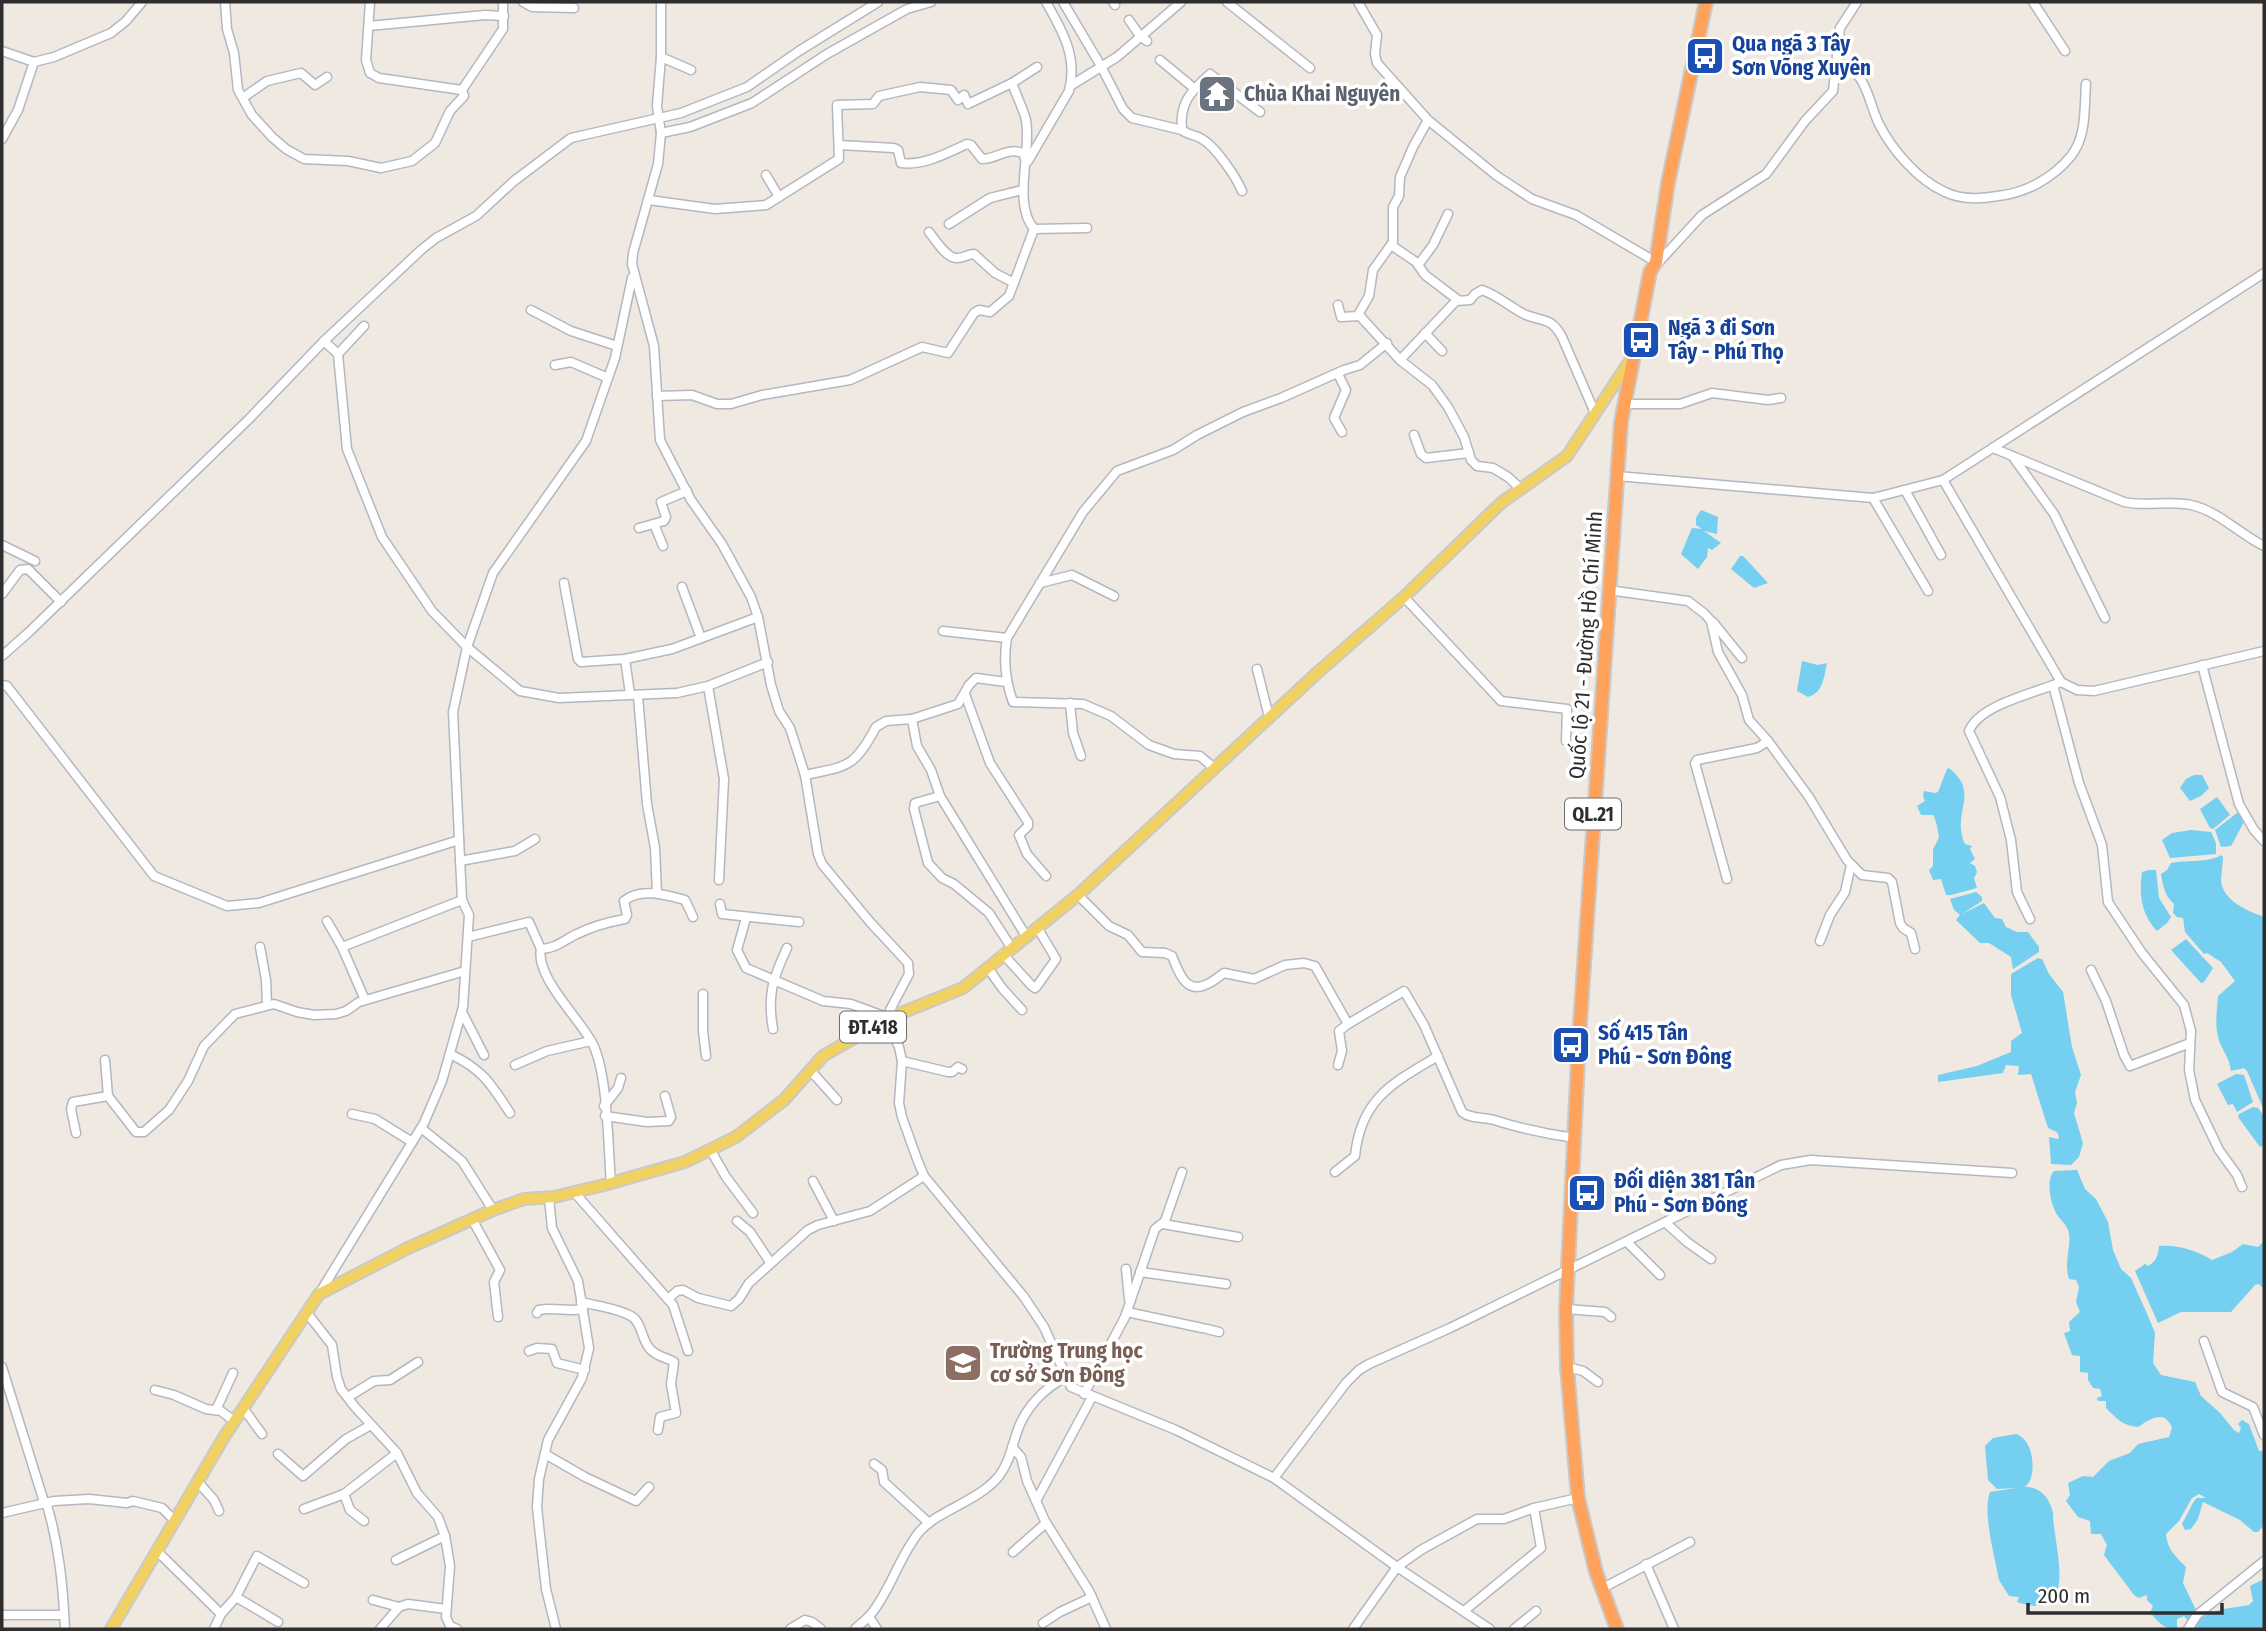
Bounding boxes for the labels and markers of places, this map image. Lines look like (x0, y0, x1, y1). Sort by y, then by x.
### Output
place label: Qua ngã 3 Tây Sơn Võng Xuyên (1732, 31, 1871, 81)
bus stop icon: Qua ngã 3 Tây Sơn Võng Xuyên (1684, 35, 1726, 77)
temple icon: Chùa Khai Nguyên (1196, 73, 1238, 115)
place label: Chùa Khai Nguyên (1244, 81, 1400, 107)
place label: Ngã 3 đi Sơn Tây - Phú Thọ (1668, 315, 1784, 365)
bus stop icon: Ngã 3 đi Sơn Tây - Phú Thọ (1620, 319, 1662, 361)
place label: Số 415 Tân Phú - Sơn Đông (1598, 1018, 1732, 1070)
bus stop icon: Số 415 Tân Phú - Sơn Đông (1550, 1024, 1592, 1066)
place label: Đối diện 381 Tân Phú - Sơn Đông (1614, 1166, 1755, 1218)
bus stop icon: Đối diện 381 Tân Phú - Sơn Đông (1566, 1172, 1608, 1214)
place label: Trường Trung học cơ sở Sơn Đông (990, 1338, 1143, 1388)
school or university icon: Trường Trung học cơ sở Sơn Đông (942, 1342, 984, 1384)

